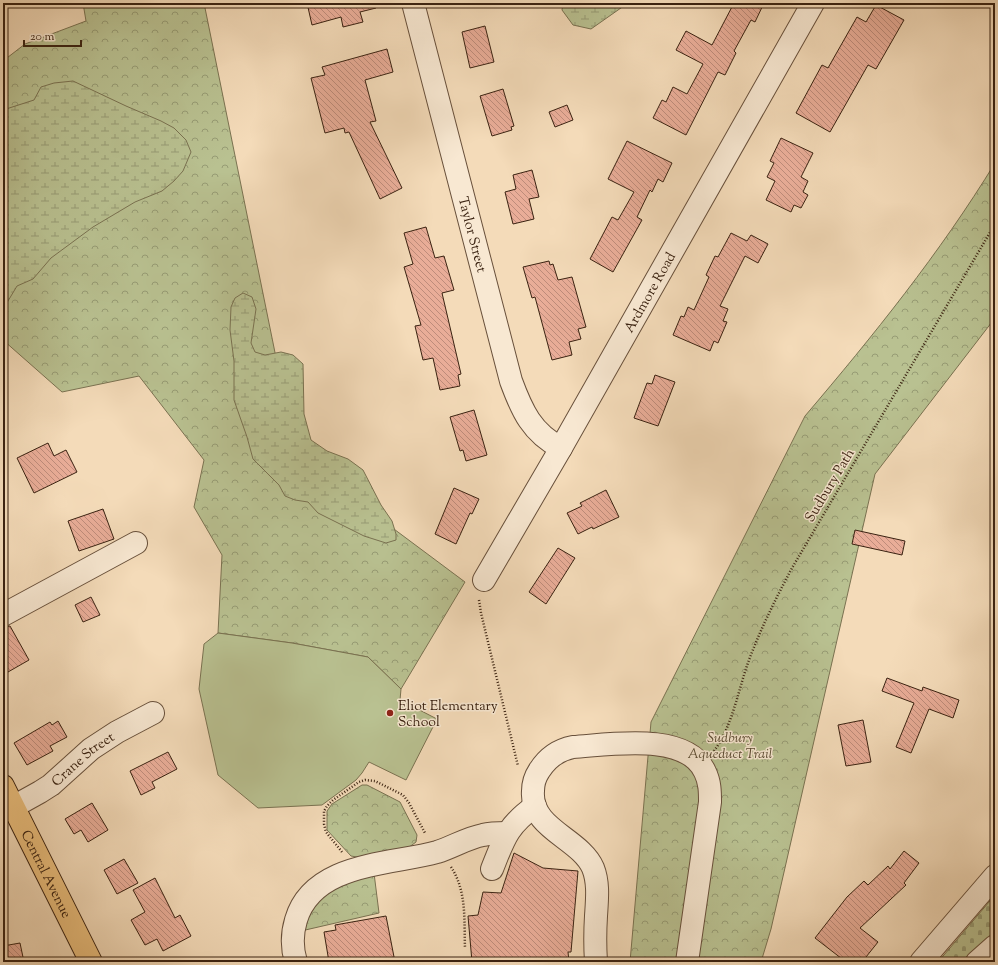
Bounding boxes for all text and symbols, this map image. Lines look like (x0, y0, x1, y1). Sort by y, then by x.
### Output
scale bar (24, 22, 81, 48)
text: 20 m (30, 28, 55, 46)
street label: Taylor Street (452, 195, 491, 275)
street label: Ardmore Road (620, 249, 682, 337)
street label: Sudbury Path (801, 446, 860, 526)
place label: Eliot Elementary School (398, 697, 498, 733)
marker: Eliot Elementary School (385, 708, 395, 718)
street label: Crane Street (48, 728, 119, 792)
park label: Sudbury Aqueduct Trail (688, 729, 773, 765)
street label: Central Avenue (15, 827, 75, 922)

